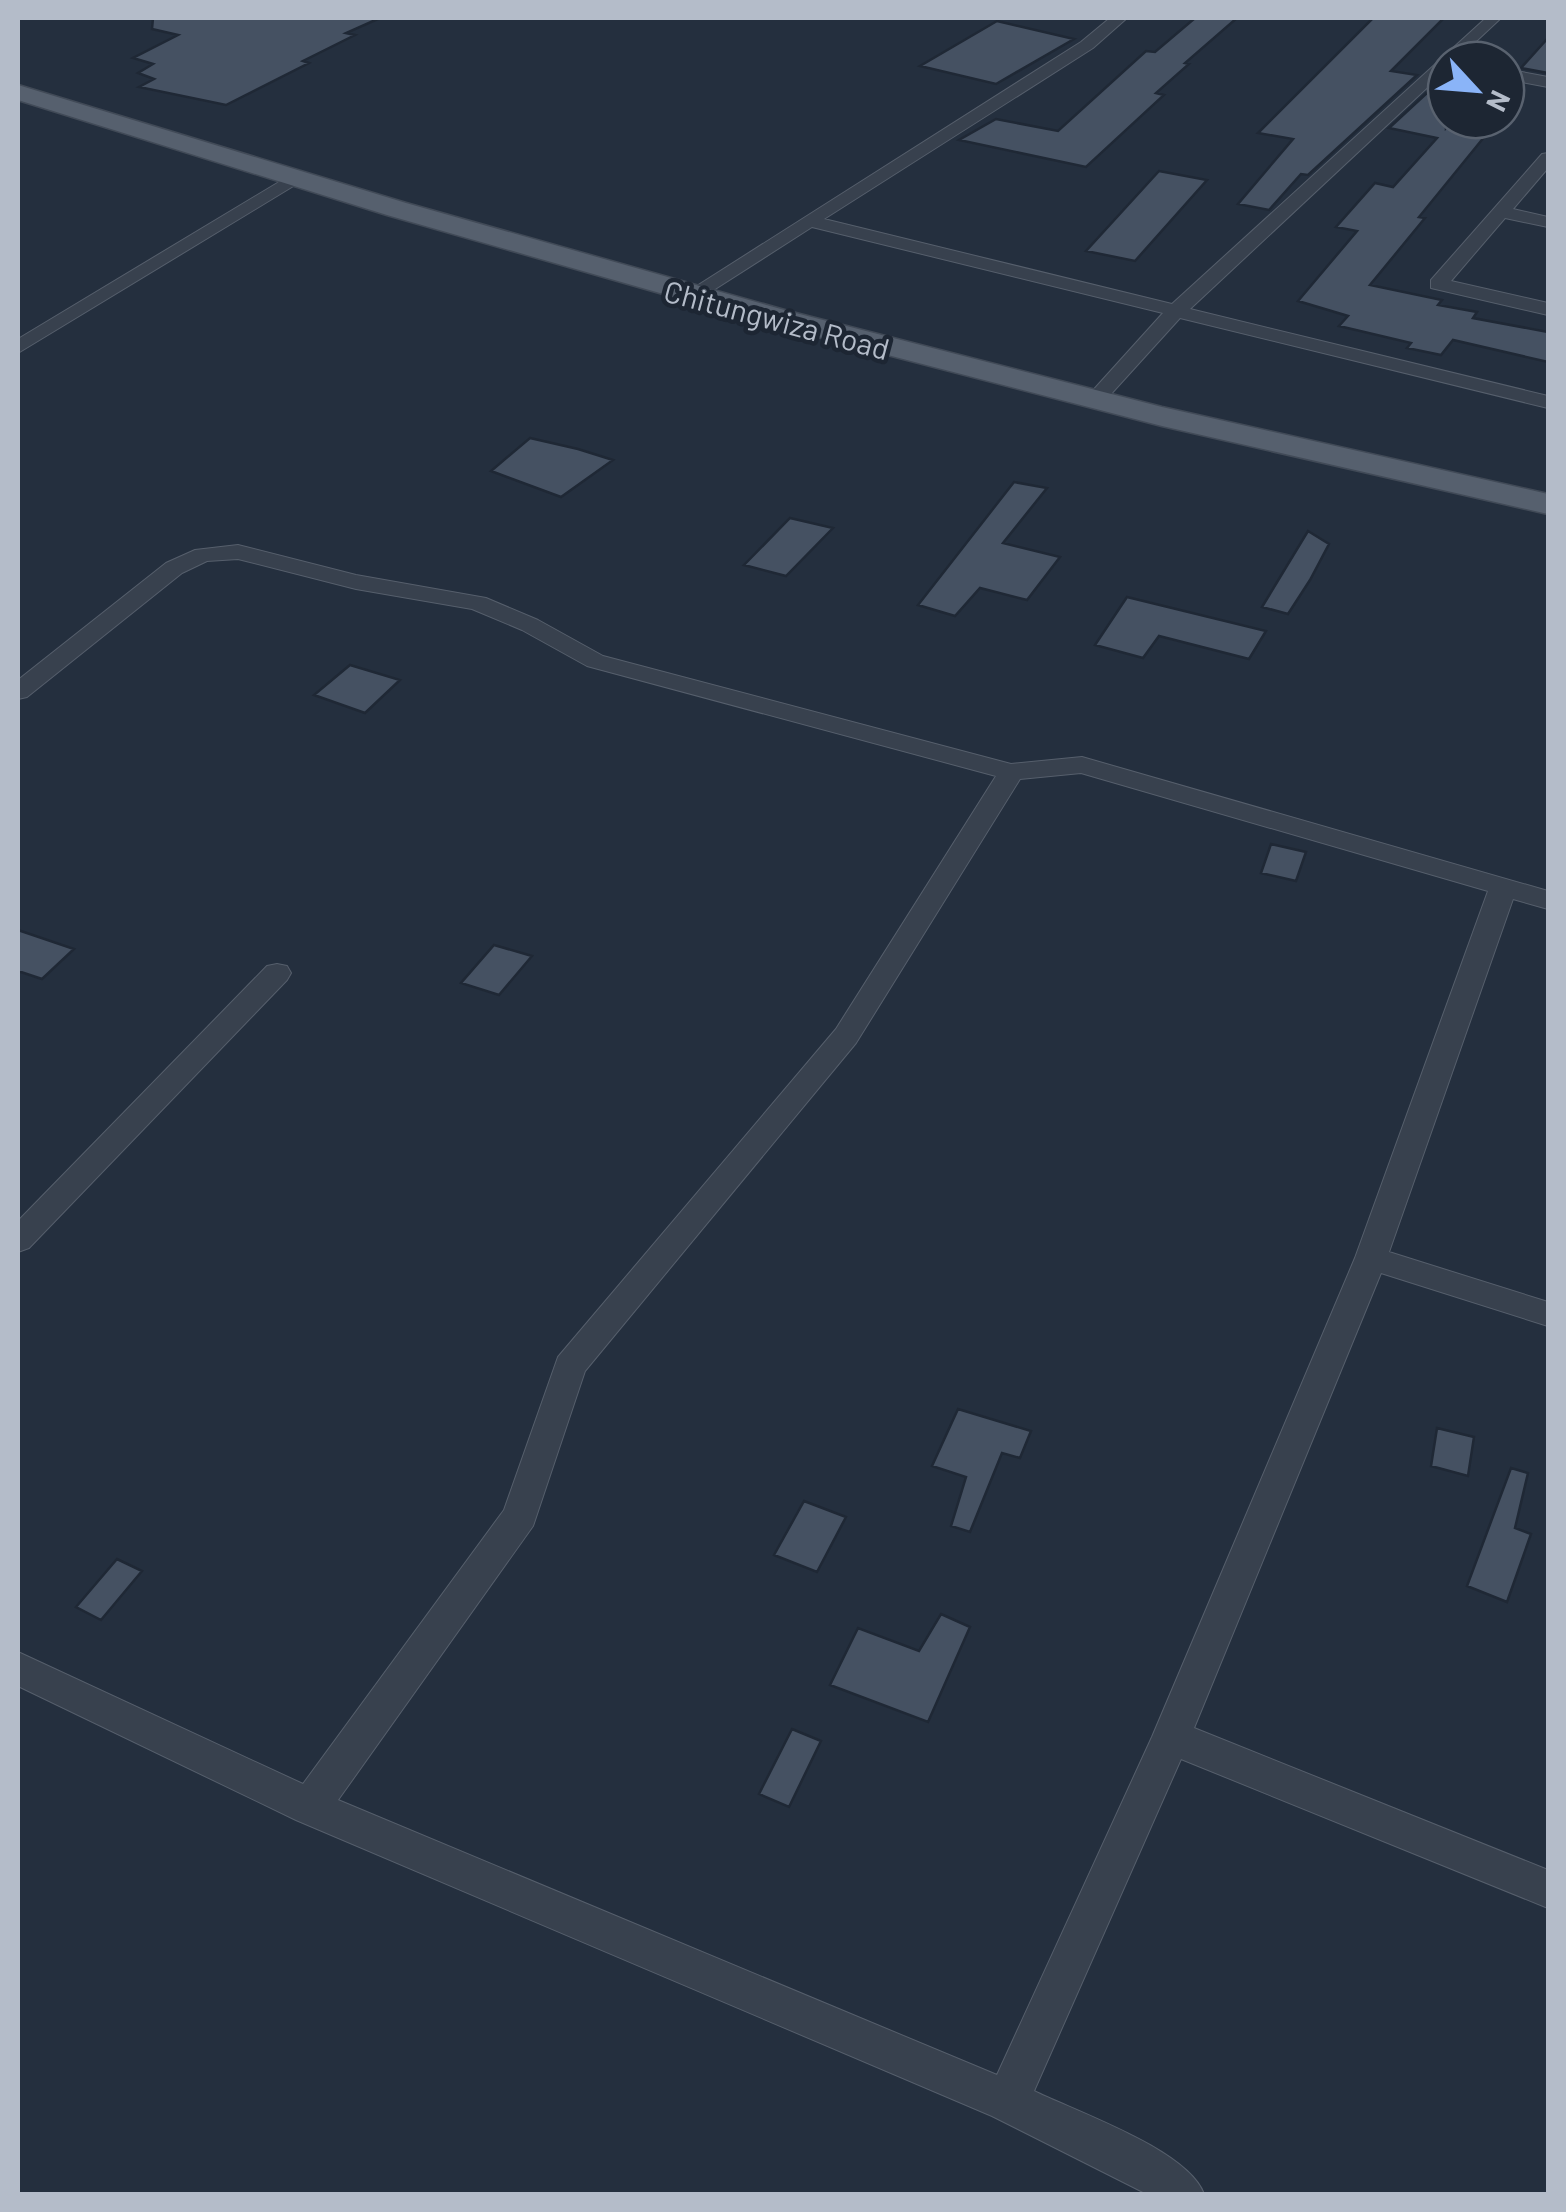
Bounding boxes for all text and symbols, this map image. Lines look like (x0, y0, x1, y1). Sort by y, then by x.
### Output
north arrow (1426, 40, 1526, 140)
text: N (1480, 86, 1519, 117)
street label: Chitungwiza Road (661, 272, 893, 366)

